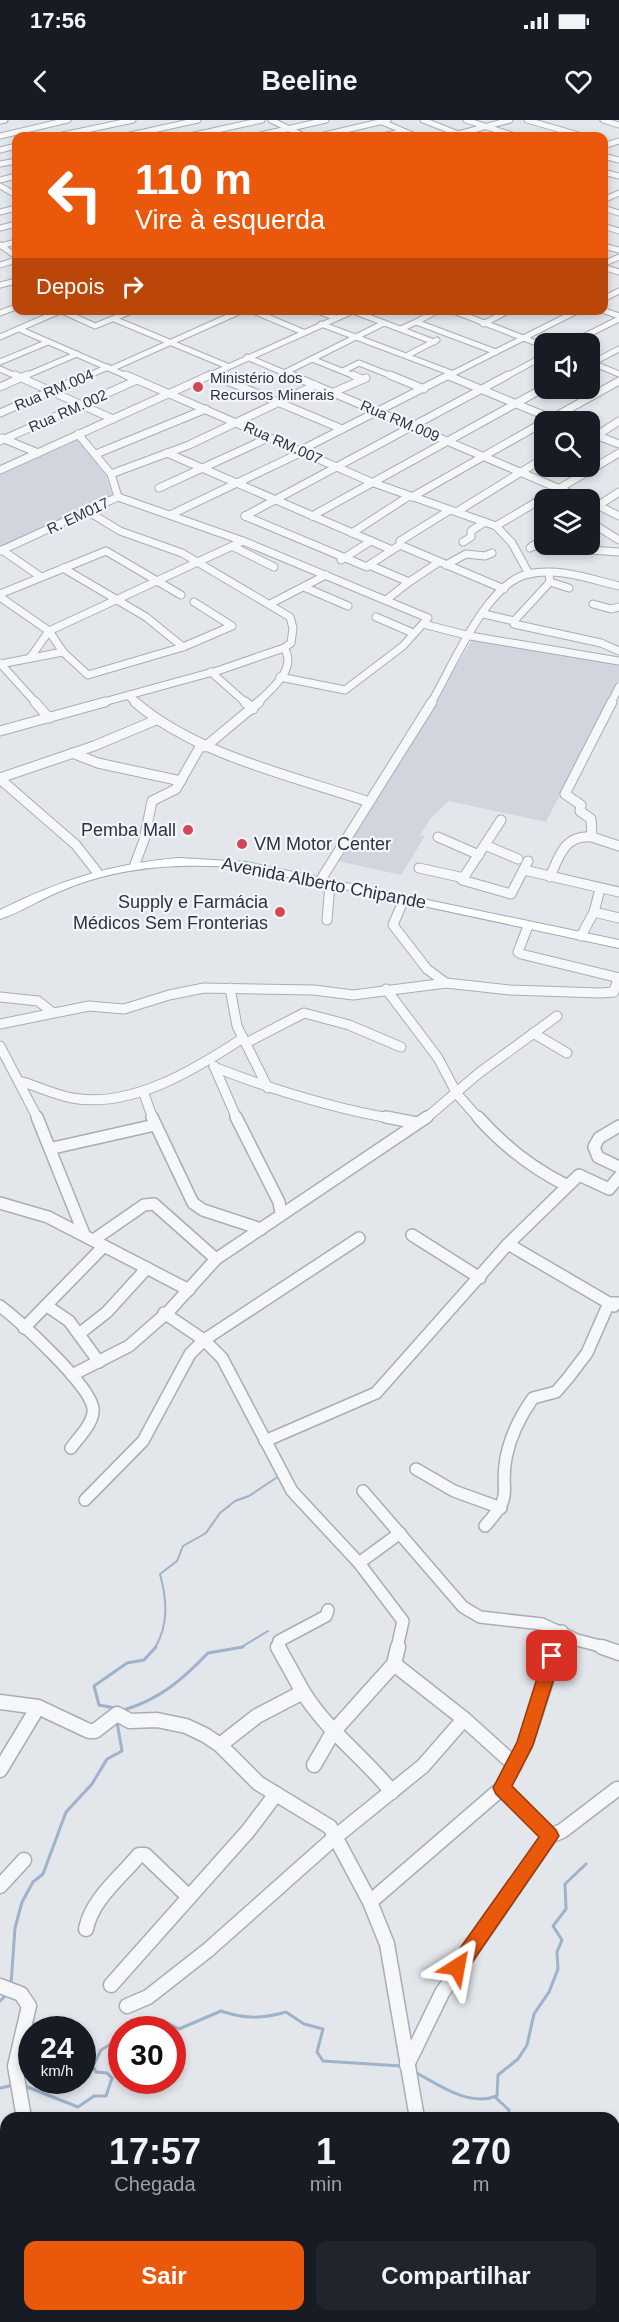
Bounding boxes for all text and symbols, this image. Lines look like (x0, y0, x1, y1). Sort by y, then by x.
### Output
text: 17:56 (30, 8, 86, 33)
icon: back (24, 65, 57, 98)
icon: heart (562, 65, 595, 98)
text: Beeline (261, 66, 358, 96)
icon: left (36, 156, 114, 234)
text: 110 m (135, 156, 252, 203)
text: Vire à esquerda (135, 205, 325, 235)
icon: right (116, 270, 149, 303)
text: Depois (36, 274, 104, 299)
map controls (534, 333, 600, 555)
button: sound (534, 333, 600, 399)
street label: Rua RM.004 (12, 365, 96, 414)
place label: Ministério dos Recursos Minerais (210, 369, 334, 403)
marker: Ministério dos Recursos Minerais (191, 380, 205, 394)
street label: Rua RM.002 (26, 386, 110, 435)
street label: Rua RM.009 (358, 396, 442, 445)
button: search (534, 411, 600, 477)
street label: Rua RM.007 (241, 418, 325, 467)
button: layers (534, 489, 600, 555)
street label: R. EM017 (44, 494, 112, 537)
place label: Pemba Mall (81, 820, 176, 840)
marker: Pemba Mall (181, 823, 195, 837)
place label: VM Motor Center (254, 834, 391, 854)
marker: VM Motor Center (235, 837, 249, 851)
street label: Avenida Alberto Chipande (220, 853, 428, 913)
place label: Supply e Farmácia Médicos Sem Fronterias (73, 892, 269, 933)
marker: Supply e Farmácia Médicos Sem Fronterias (273, 905, 287, 919)
pin (526, 1630, 577, 1681)
icon: arrive (535, 1639, 568, 1672)
position arrow (425, 1935, 489, 1999)
speed limit sign: 30 (108, 2016, 186, 2094)
text: 24 (40, 2031, 74, 2064)
text: km/h (41, 2062, 73, 2079)
text: 17:57 (109, 2131, 201, 2172)
text: 1 (316, 2131, 336, 2172)
text: 270 (451, 2131, 511, 2172)
text: Chegada (114, 2173, 196, 2195)
text: min (310, 2173, 342, 2195)
text: m (473, 2173, 489, 2195)
button: Sair (24, 2241, 304, 2310)
button: Compartilhar (316, 2241, 596, 2310)

